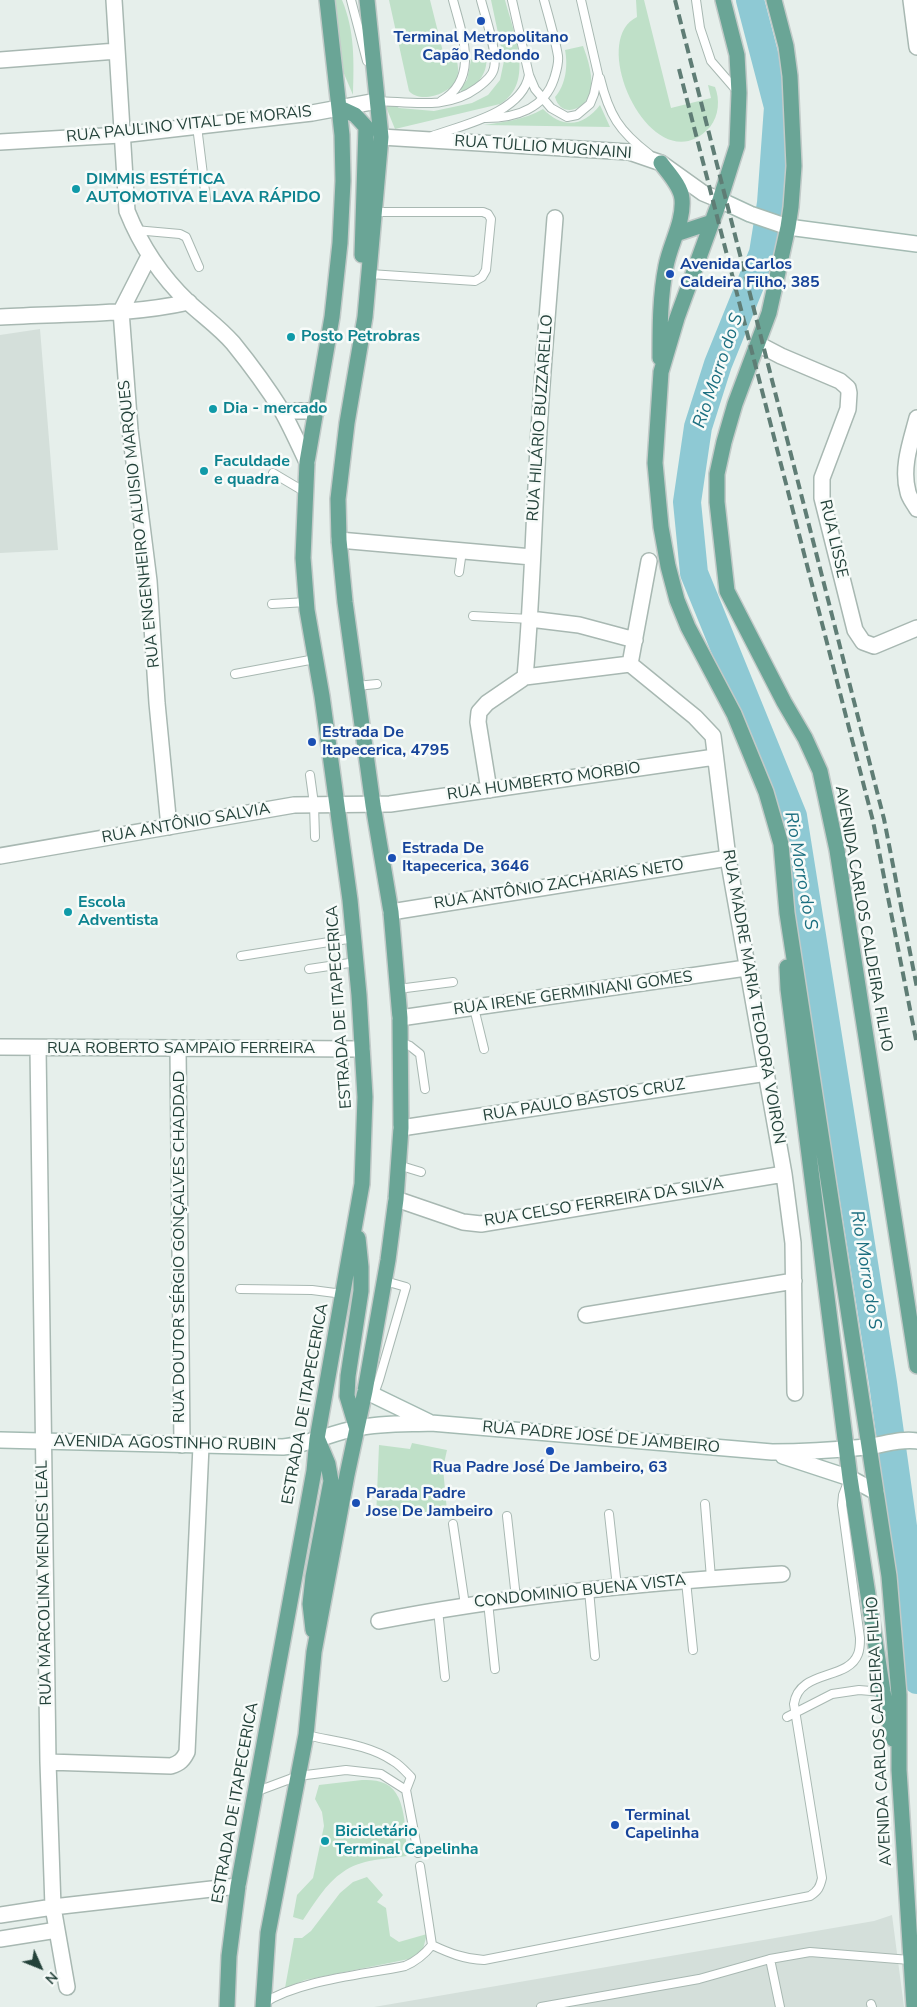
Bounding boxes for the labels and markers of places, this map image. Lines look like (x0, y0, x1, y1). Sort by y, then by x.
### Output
marker: Terminal Metropolitano Capão Redondo (475, 15, 487, 27)
place label: Terminal Metropolitano Capão Redondo (394, 28, 568, 66)
place label: DIMMIS ESTÉTICA AUTOMOTIVA E LAVA RÁPIDO (86, 170, 321, 208)
marker: DIMMIS ESTÉTICA AUTOMOTIVA E LAVA RÁPIDO (70, 183, 82, 195)
place label: Avenida Carlos Caldeira Filho, 385 (680, 255, 820, 293)
marker: Avenida Carlos Caldeira Filho, 385 (664, 268, 676, 280)
place label: Posto Petrobras (301, 327, 420, 347)
marker: Posto Petrobras (285, 331, 297, 343)
place label: Dia - mercado (223, 399, 328, 419)
marker: Dia - mercado (207, 403, 219, 415)
place label: Faculdade e quadra (214, 452, 290, 490)
marker: Faculdade e quadra (198, 465, 210, 477)
place label: Estrada De Itapecerica, 4795 (322, 723, 449, 761)
marker: Estrada De Itapecerica, 4795 (306, 736, 318, 748)
place label: Estrada De Itapecerica, 3646 (402, 839, 529, 877)
marker: Estrada De Itapecerica, 3646 (386, 852, 398, 864)
place label: Escola Adventista (78, 893, 159, 931)
marker: Escola Adventista (62, 906, 74, 918)
marker: Rua Padre José De Jambeiro, 63 (544, 1445, 556, 1457)
place label: Rua Padre José De Jambeiro, 63 (432, 1458, 668, 1478)
place label: Parada Padre Jose De Jambeiro (366, 1484, 493, 1522)
marker: Parada Padre Jose De Jambeiro (350, 1497, 362, 1509)
place label: Terminal Capelinha (625, 1806, 699, 1844)
marker: Terminal Capelinha (609, 1819, 621, 1831)
place label: Bicicletário Terminal Capelinha (335, 1822, 479, 1860)
marker: Bicicletário Terminal Capelinha (319, 1835, 331, 1847)

